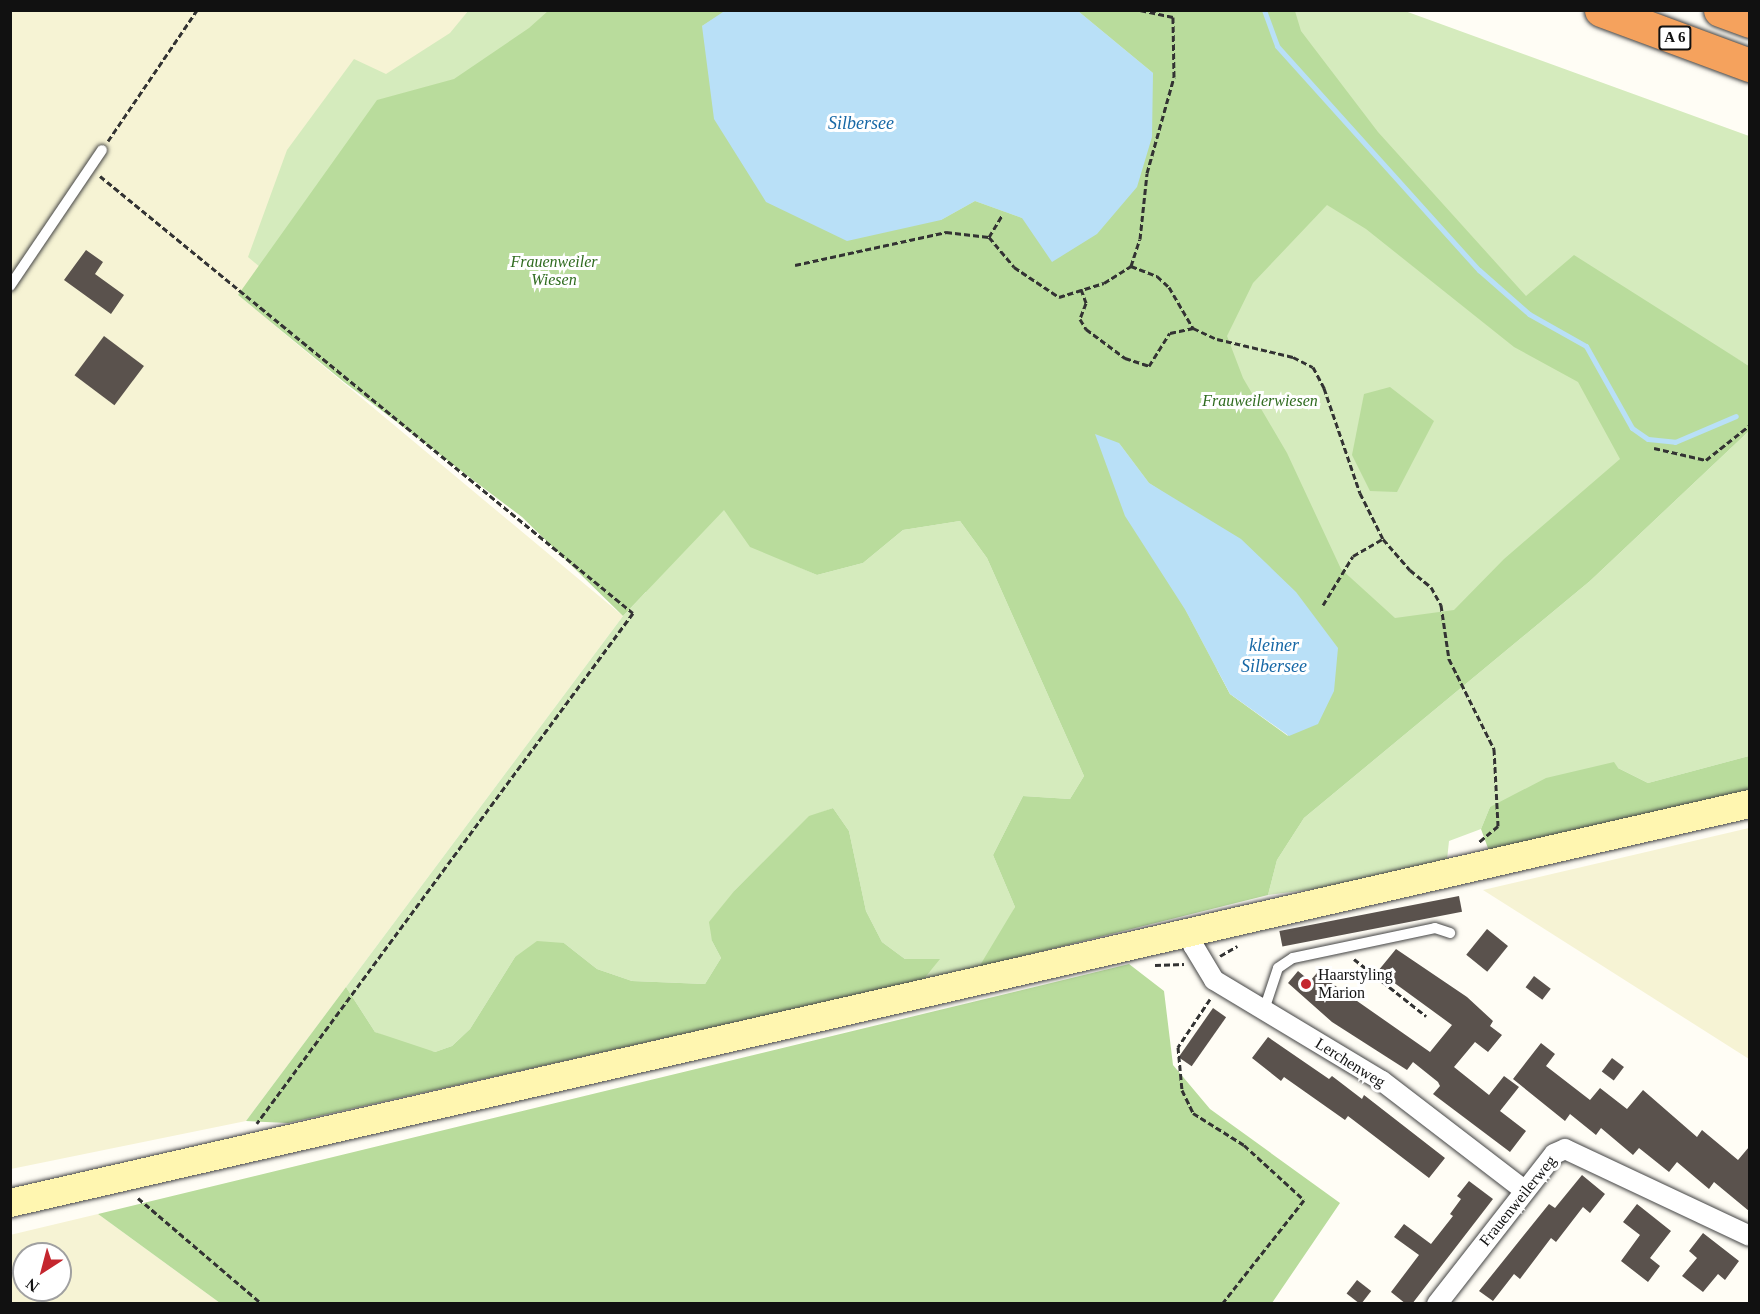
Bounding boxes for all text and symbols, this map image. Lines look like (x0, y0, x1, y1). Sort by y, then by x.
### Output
road number: A 6 (1657, 26, 1693, 50)
water label: Silbersee (828, 112, 894, 134)
park label: Frauenweiler Wiesen (510, 252, 598, 290)
park label: Frauweilerwiesen (1202, 391, 1318, 411)
water label: kleiner Silbersee (1241, 635, 1307, 678)
place label: Haarstyling Marion (1318, 965, 1393, 1003)
marker: Haarstyling Marion (1299, 977, 1313, 991)
street label: Lerchenweg (1311, 1034, 1389, 1092)
street label: Frauenweilerweg (1476, 1152, 1560, 1250)
north arrow (12, 1242, 72, 1302)
text: N (23, 1275, 42, 1296)

